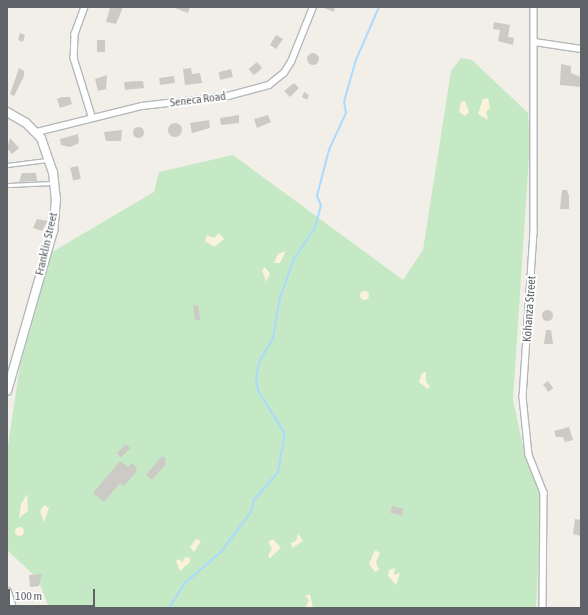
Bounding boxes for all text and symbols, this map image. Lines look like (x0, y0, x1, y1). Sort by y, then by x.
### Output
street label: Seneca Road (169, 89, 227, 111)
street label: Franklin Street (33, 211, 61, 277)
street label: Kohanza Street (521, 275, 539, 343)
scale bar (10, 581, 97, 607)
text: 100 m (15, 589, 42, 603)

